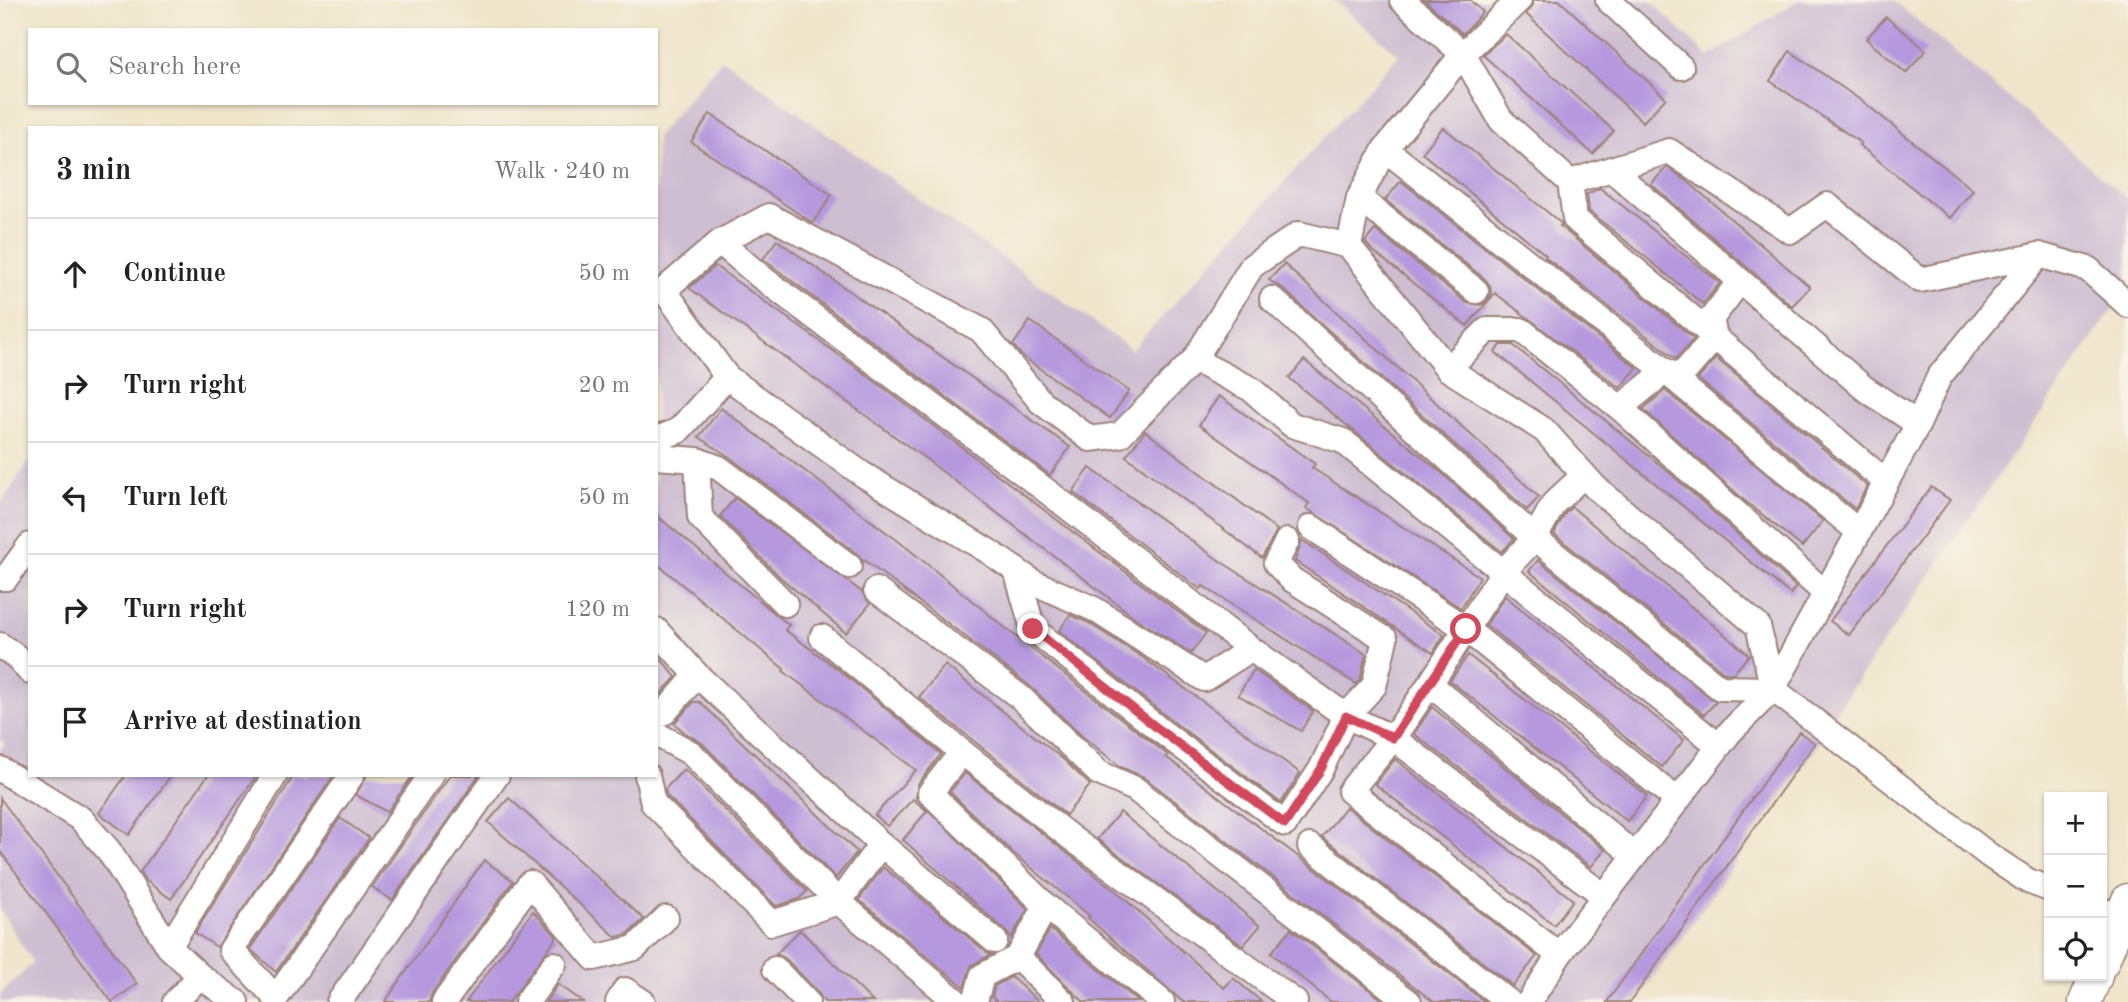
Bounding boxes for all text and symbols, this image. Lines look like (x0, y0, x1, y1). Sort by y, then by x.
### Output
search box (28, 28, 658, 105)
icon: search (52, 48, 90, 86)
text: Search here (108, 54, 241, 80)
text: 3 min (56, 156, 131, 186)
text: Walk · 240 m (494, 160, 630, 183)
icon: ahead (56, 255, 94, 293)
text: Continue (123, 261, 226, 287)
text: 50 m (579, 262, 630, 285)
icon: right (56, 367, 94, 405)
text: Turn right (123, 373, 246, 399)
text: 20 m (579, 374, 630, 397)
icon: left (56, 479, 94, 517)
text: Turn left (123, 485, 228, 511)
text: 50 m (579, 486, 630, 509)
icon: right (56, 591, 94, 629)
text: Turn right (123, 597, 246, 623)
text: 120 m (565, 598, 630, 621)
route end (1017, 613, 1048, 644)
route start (1450, 613, 1481, 644)
icon: arrive (56, 703, 94, 741)
text: Arrive at destination (123, 709, 362, 735)
map controls (2044, 792, 2107, 981)
button: + (2044, 792, 2107, 855)
button: − (2044, 855, 2107, 918)
button: locate (2044, 918, 2107, 981)

